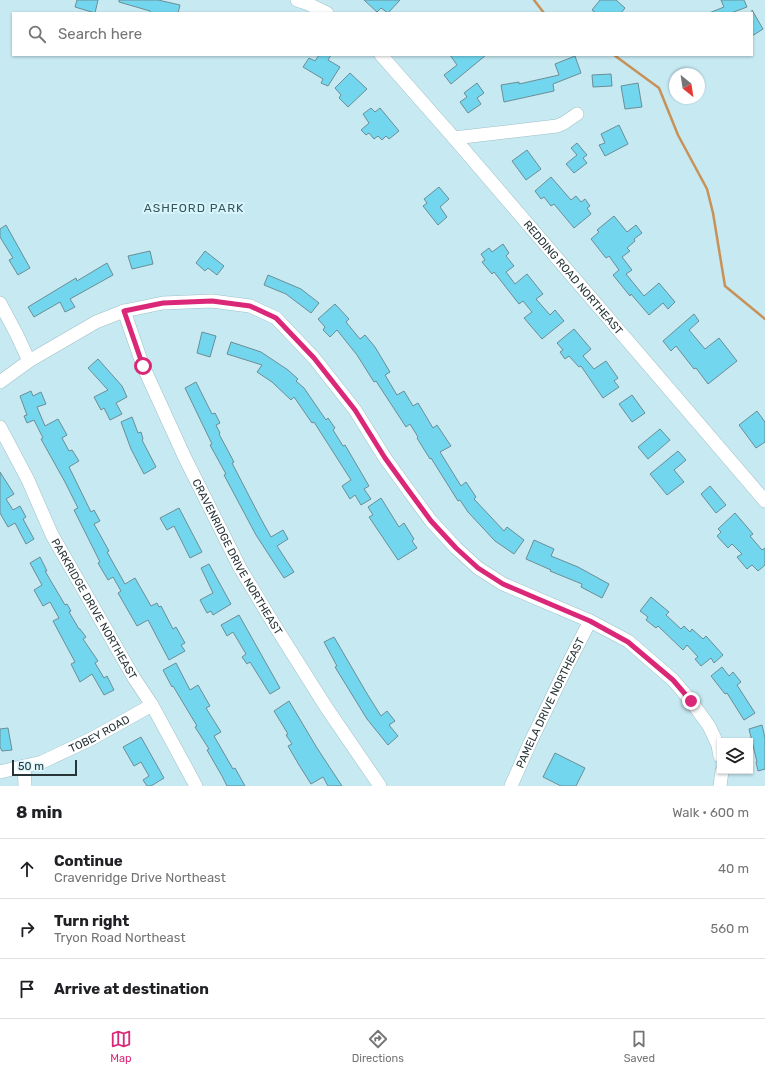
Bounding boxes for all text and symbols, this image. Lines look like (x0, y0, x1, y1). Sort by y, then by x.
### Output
search box (12, 12, 753, 56)
icon: search (26, 23, 48, 45)
text: Search here (58, 25, 142, 43)
north arrow (669, 68, 705, 104)
district label: ASHFORD PARK (144, 201, 244, 215)
street label: REDDING ROAD NORTHEAST (521, 218, 626, 338)
route start (134, 357, 152, 375)
street label: CRAVENRIDGE DRIVE NORTHEAST (189, 477, 285, 638)
street label: PARKRIDGE DRIVE NORTHEAST (48, 536, 140, 682)
street label: PAMELA DRIVE NORTHEAST (514, 635, 588, 770)
route end (682, 692, 700, 710)
street label: TOBEY ROAD (67, 713, 132, 755)
map controls (717, 738, 753, 774)
button: layers (717, 738, 753, 774)
scale bar (12, 758, 77, 777)
text: 50 m (18, 760, 44, 773)
text: 8 min (16, 802, 63, 822)
text: Walk · 600 m (672, 805, 749, 820)
text: Continue (54, 852, 123, 870)
icon: ahead (16, 858, 38, 880)
text: 40 m (718, 861, 749, 876)
text: Cravenridge Drive Northeast (54, 870, 226, 885)
text: Turn right (54, 912, 129, 930)
icon: right (16, 918, 38, 940)
text: 560 m (710, 921, 749, 936)
text: Tryon Road Northeast (54, 930, 185, 945)
icon: arrive (16, 978, 38, 1000)
text: Arrive at destination (54, 980, 209, 998)
tab: Map (110, 1028, 132, 1065)
tab: Directions (352, 1028, 404, 1065)
tab: Saved (624, 1028, 655, 1065)

